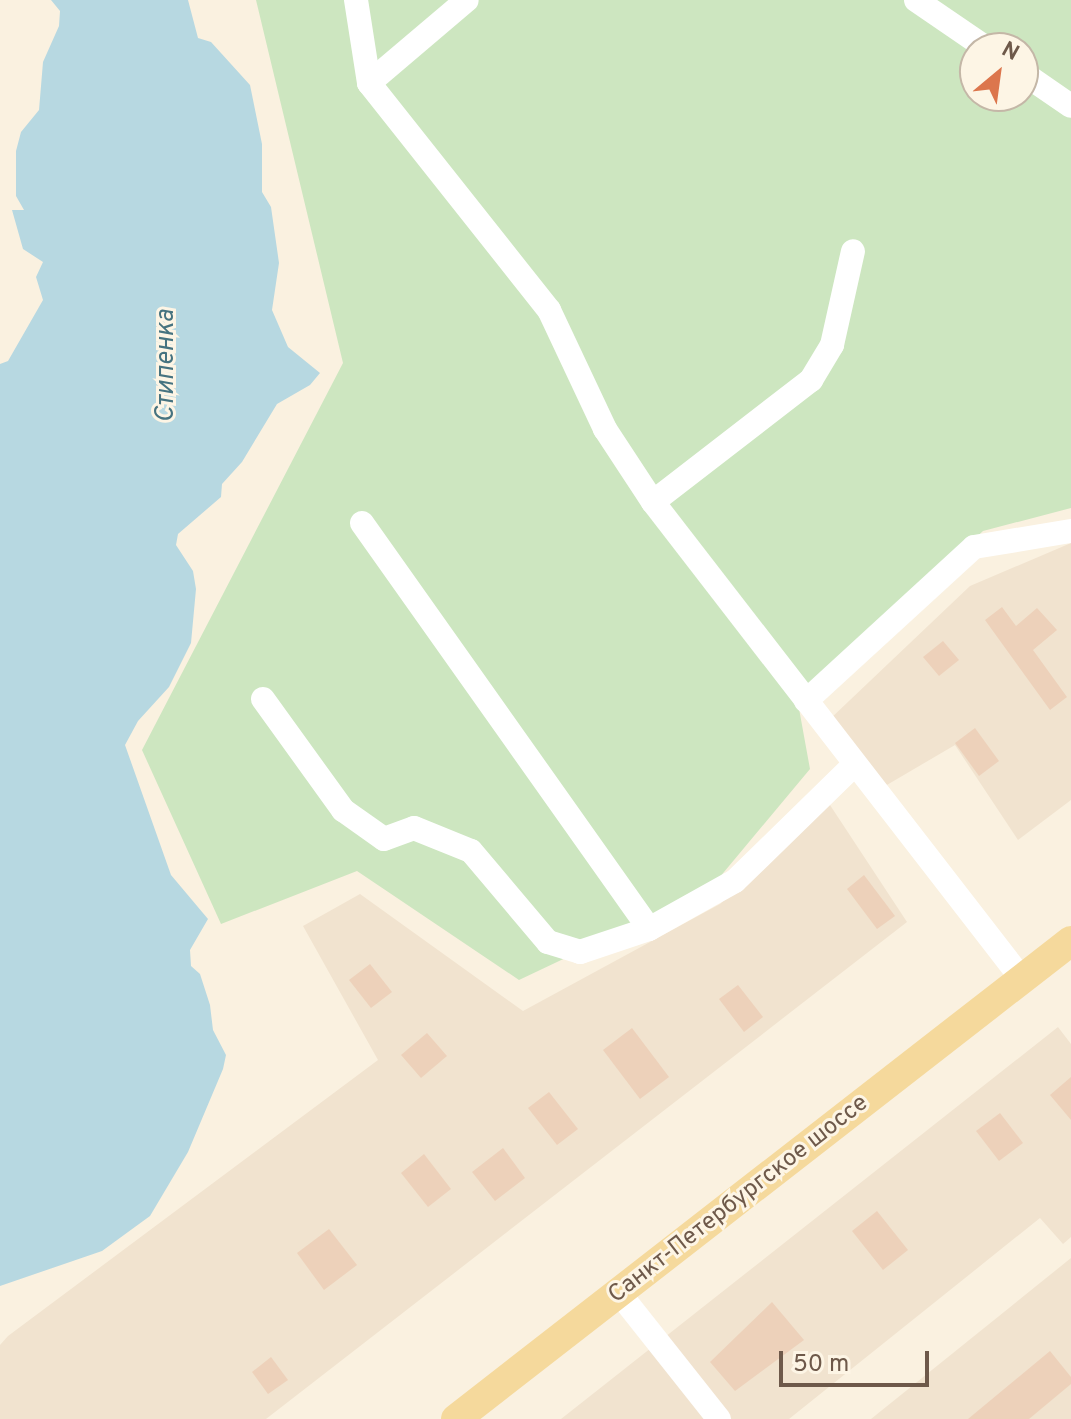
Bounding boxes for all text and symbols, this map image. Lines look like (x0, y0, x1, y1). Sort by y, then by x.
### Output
north arrow (959, 32, 1039, 112)
text: N (996, 37, 1023, 68)
water label: Стипенка (151, 309, 183, 423)
street label: Санкт-Петербургское шоссе (603, 1090, 875, 1310)
scale bar (783, 1335, 933, 1385)
text: 50 m (793, 1350, 849, 1380)

